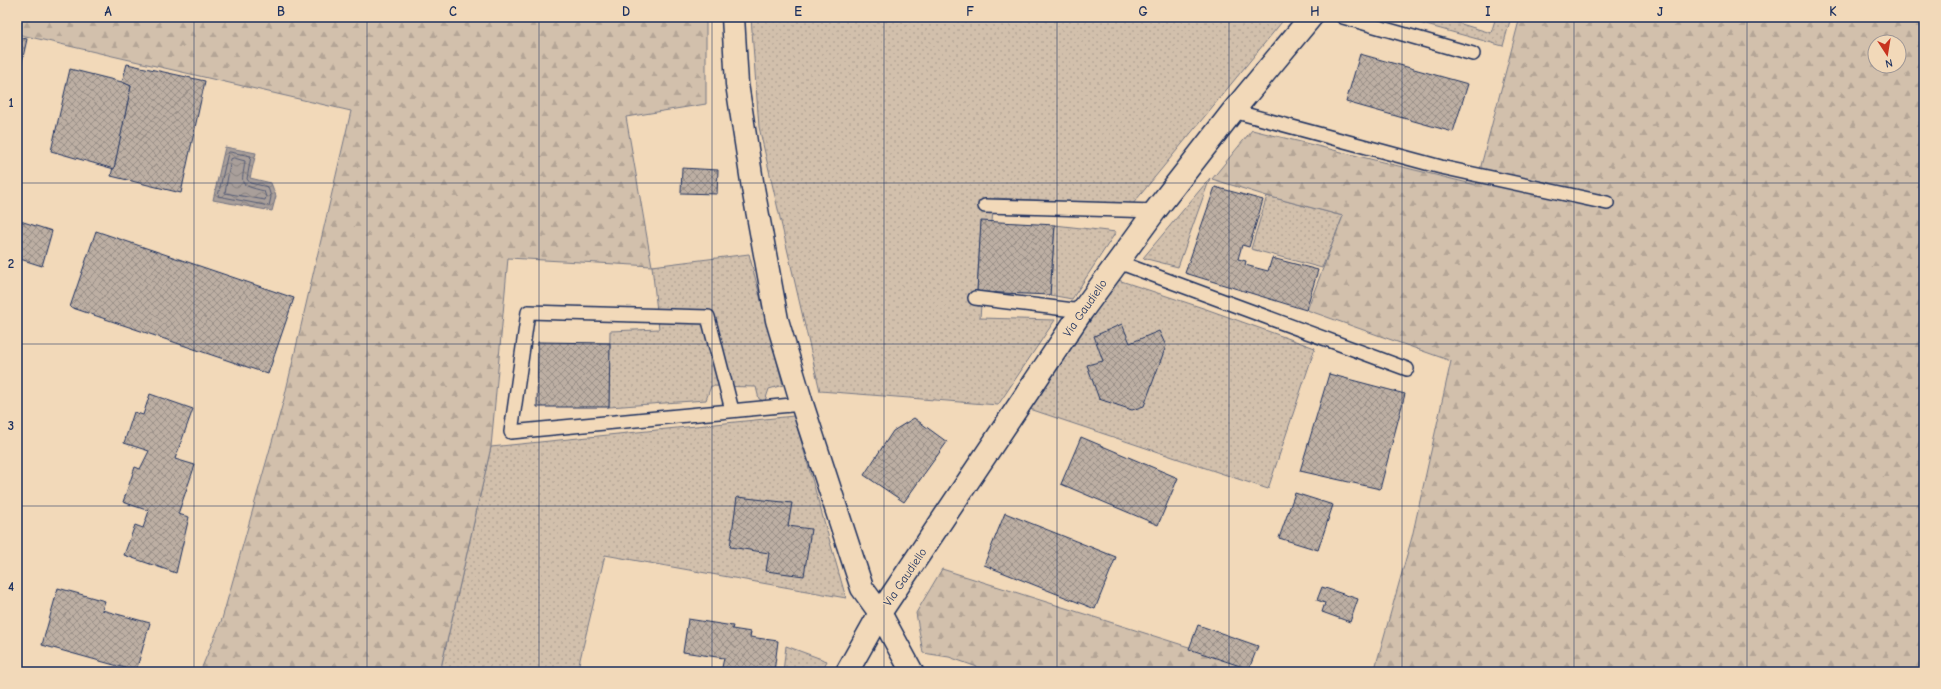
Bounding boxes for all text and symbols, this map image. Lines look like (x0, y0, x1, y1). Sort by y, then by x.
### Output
text: A (104, 4, 112, 19)
text: B (277, 4, 285, 19)
text: C (449, 4, 457, 19)
text: D (622, 4, 630, 19)
text: E (794, 4, 802, 19)
text: F (966, 4, 974, 19)
text: G (1138, 4, 1148, 19)
text: H (1310, 4, 1320, 19)
text: I (1485, 4, 1491, 19)
text: J (1657, 4, 1663, 19)
text: K (1829, 4, 1837, 19)
north arrow (1867, 34, 1907, 74)
text: N (1884, 56, 1894, 70)
text: 1 (8, 95, 14, 110)
text: 2 (8, 256, 14, 271)
street label: Via Gaudiello (1060, 277, 1110, 339)
text: 3 (8, 418, 14, 433)
street label: Via Gaudiello (880, 545, 930, 609)
text: 4 (8, 579, 14, 594)

